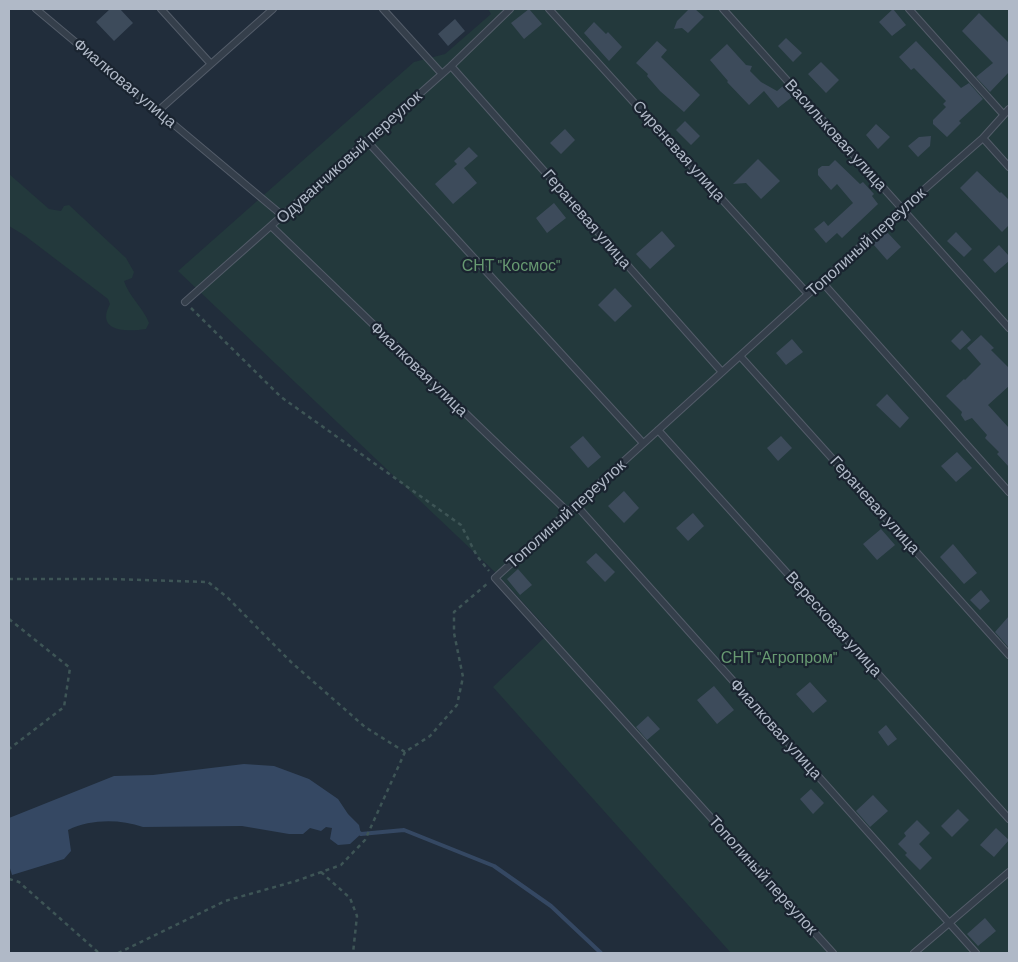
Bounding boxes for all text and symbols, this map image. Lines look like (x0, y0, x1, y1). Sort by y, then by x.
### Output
street label: Фиалковая улица (70, 34, 180, 132)
street label: Васильковая улица (781, 75, 891, 195)
street label: Одуванчиковый переулок (272, 87, 426, 227)
street label: Сиреневая улица (629, 97, 729, 205)
street label: Гераневая улица (539, 165, 635, 273)
street label: Тополиный переулок (802, 183, 930, 301)
park label: СНТ "Космос" (462, 256, 560, 276)
street label: Фиалковая улица (366, 317, 472, 421)
street label: Гераневая улица (826, 452, 924, 558)
street label: Тополиный переулок (502, 455, 630, 573)
street label: Вересковая улица (782, 568, 886, 680)
park label: СНТ "Агропром" (721, 648, 837, 668)
street label: Фиалковая улица (726, 675, 826, 783)
street label: Тополиный переулок (704, 811, 822, 939)

